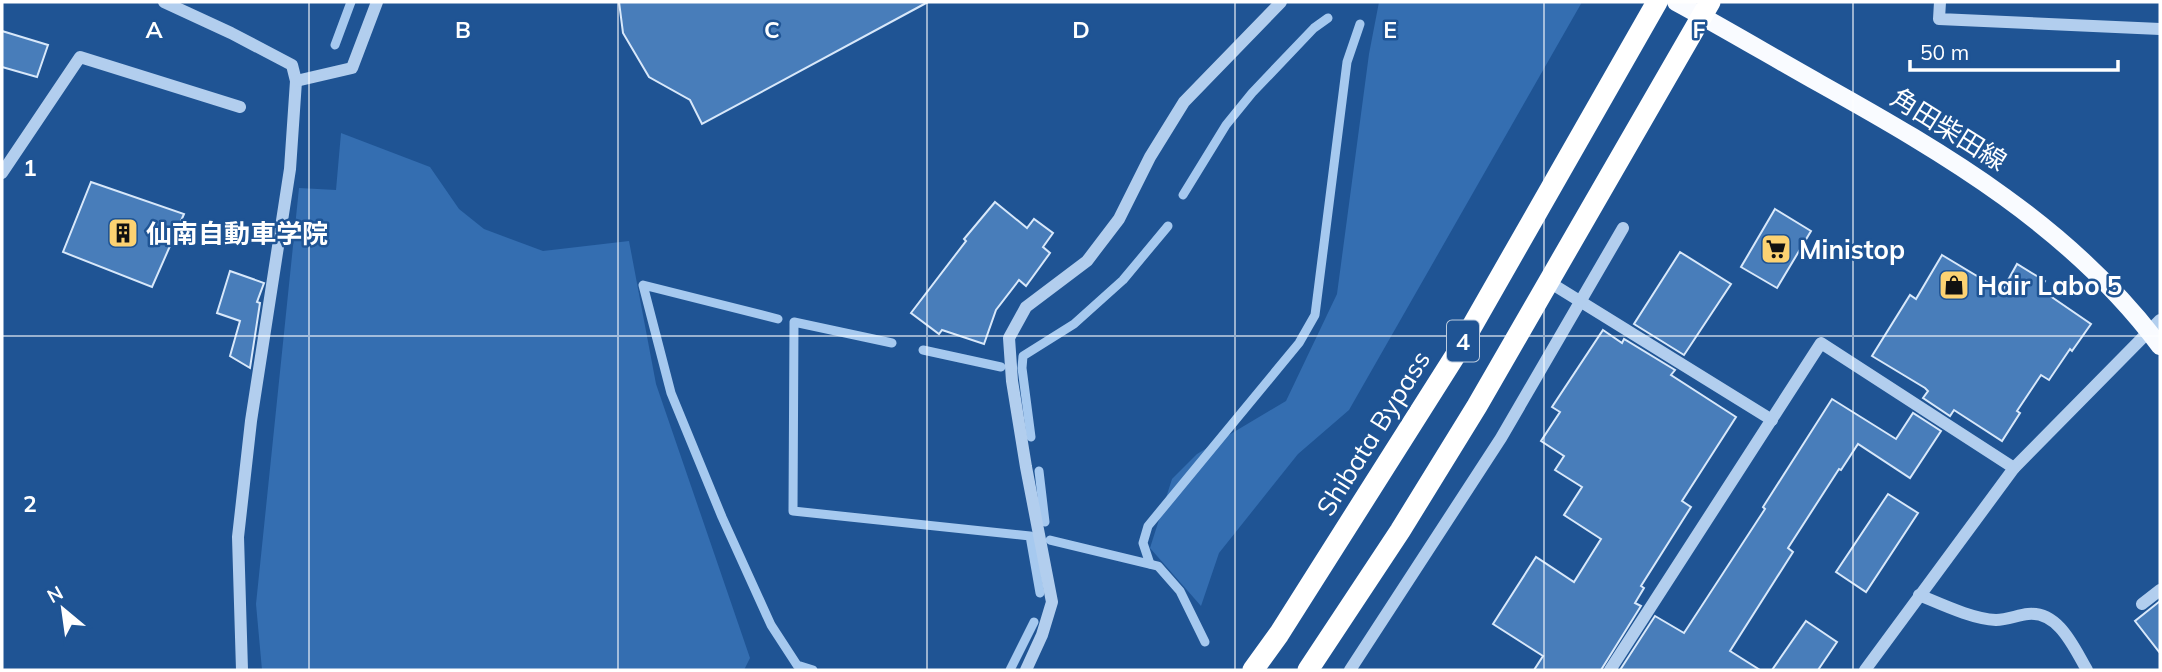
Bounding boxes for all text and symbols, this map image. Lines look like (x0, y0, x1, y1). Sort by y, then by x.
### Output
text: A (145, 15, 163, 44)
text: B (455, 15, 471, 44)
text: C (764, 15, 780, 44)
text: D (1072, 15, 1090, 44)
text: E (1383, 15, 1397, 44)
text: F (1692, 15, 1706, 44)
scale bar (1910, 28, 2118, 72)
text: 50 m (1920, 39, 1969, 65)
street label: 角田柴田線 (1885, 81, 2013, 177)
text: 1 (23, 153, 37, 182)
building icon: 仙南自動車学院 (106, 216, 140, 250)
place label: 仙南自動車学院 (146, 217, 328, 250)
supermarket icon: Ministop (1759, 232, 1793, 266)
place label: Ministop (1799, 233, 1905, 266)
shop icon: Hair Labo 5 (1937, 268, 1971, 302)
place label: Hair Labo 5 (1977, 269, 2122, 302)
road number: 4 (1447, 320, 1479, 362)
street label: Shibata Bypass (1309, 344, 1437, 522)
text: 2 (23, 489, 37, 518)
north arrow (28, 574, 98, 644)
text: N (43, 580, 67, 608)

